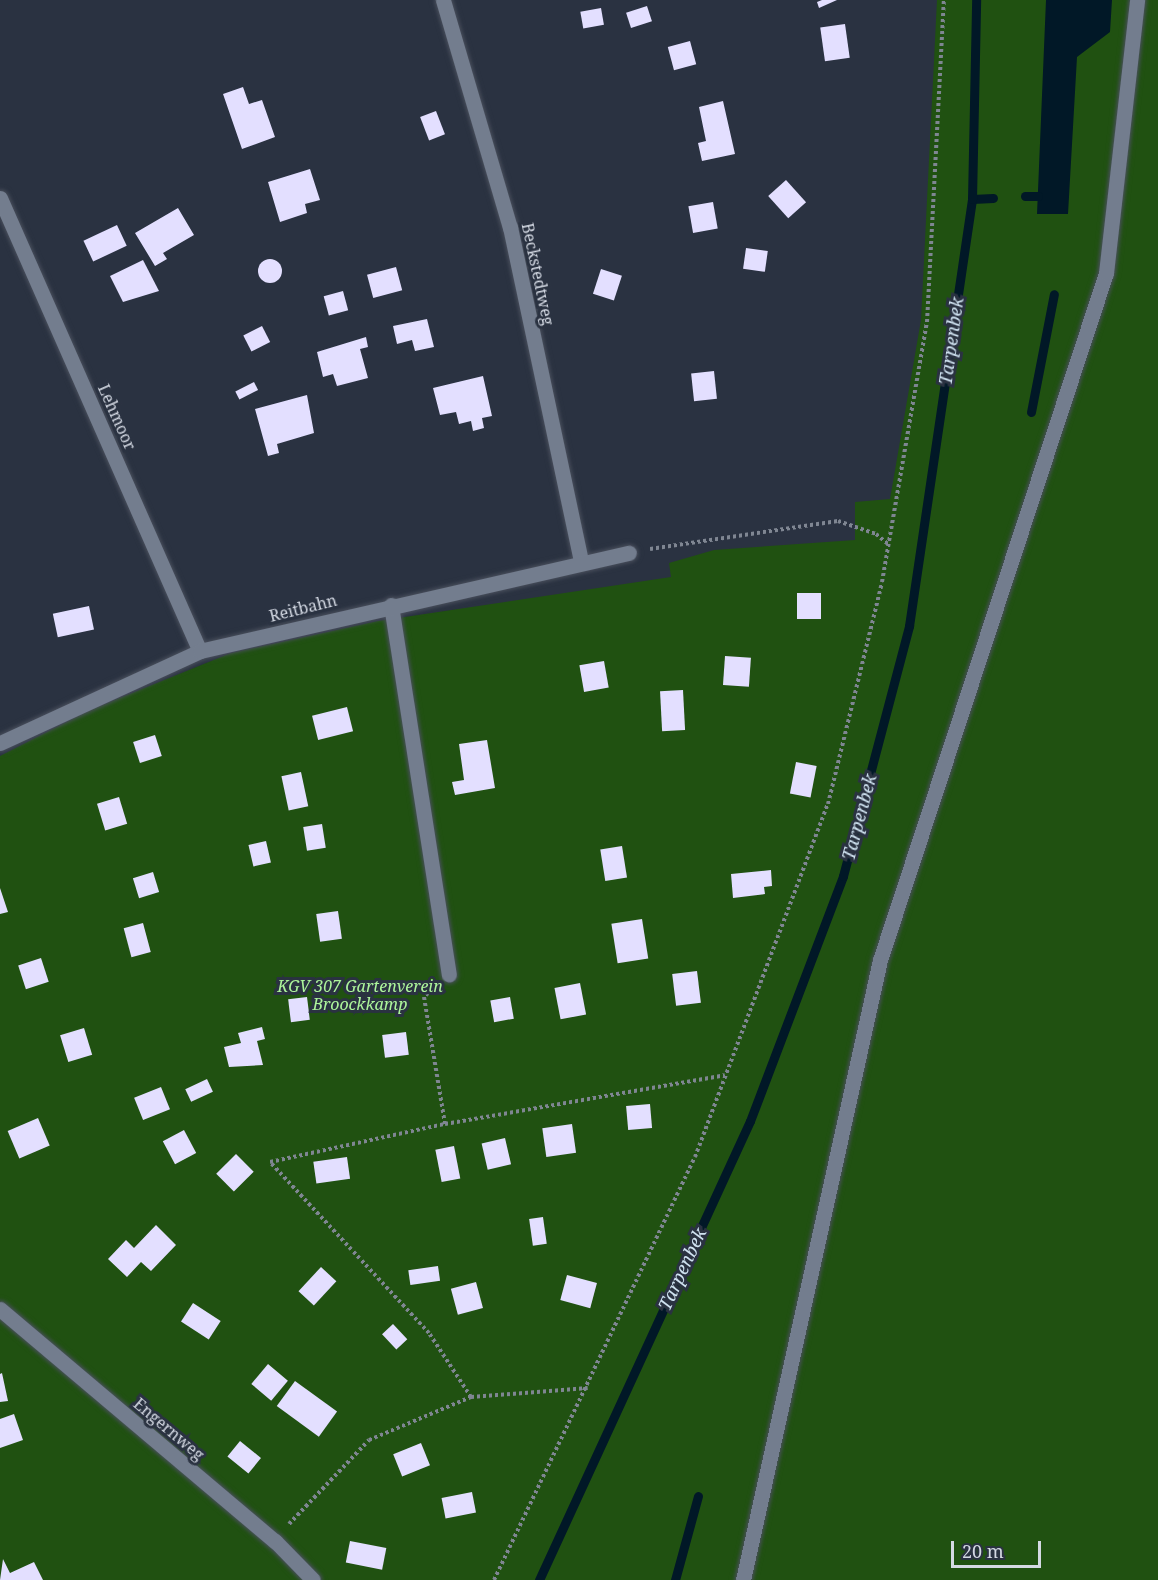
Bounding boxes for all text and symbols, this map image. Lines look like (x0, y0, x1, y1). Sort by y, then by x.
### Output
street label: Beckstedtweg (518, 221, 558, 327)
water label: Tarpenbek (934, 296, 968, 386)
street label: Lehmoor (94, 381, 140, 453)
street label: Reitbahn (267, 590, 339, 626)
water label: Tarpenbek (837, 771, 881, 863)
park label: KGV 307 Gartenverein Broockkamp (277, 976, 443, 1014)
water label: Tarpenbek (653, 1224, 711, 1314)
street label: Engernweg (130, 1394, 208, 1464)
scale bar (954, 1529, 1044, 1567)
text: 20 m (962, 1539, 1004, 1563)

